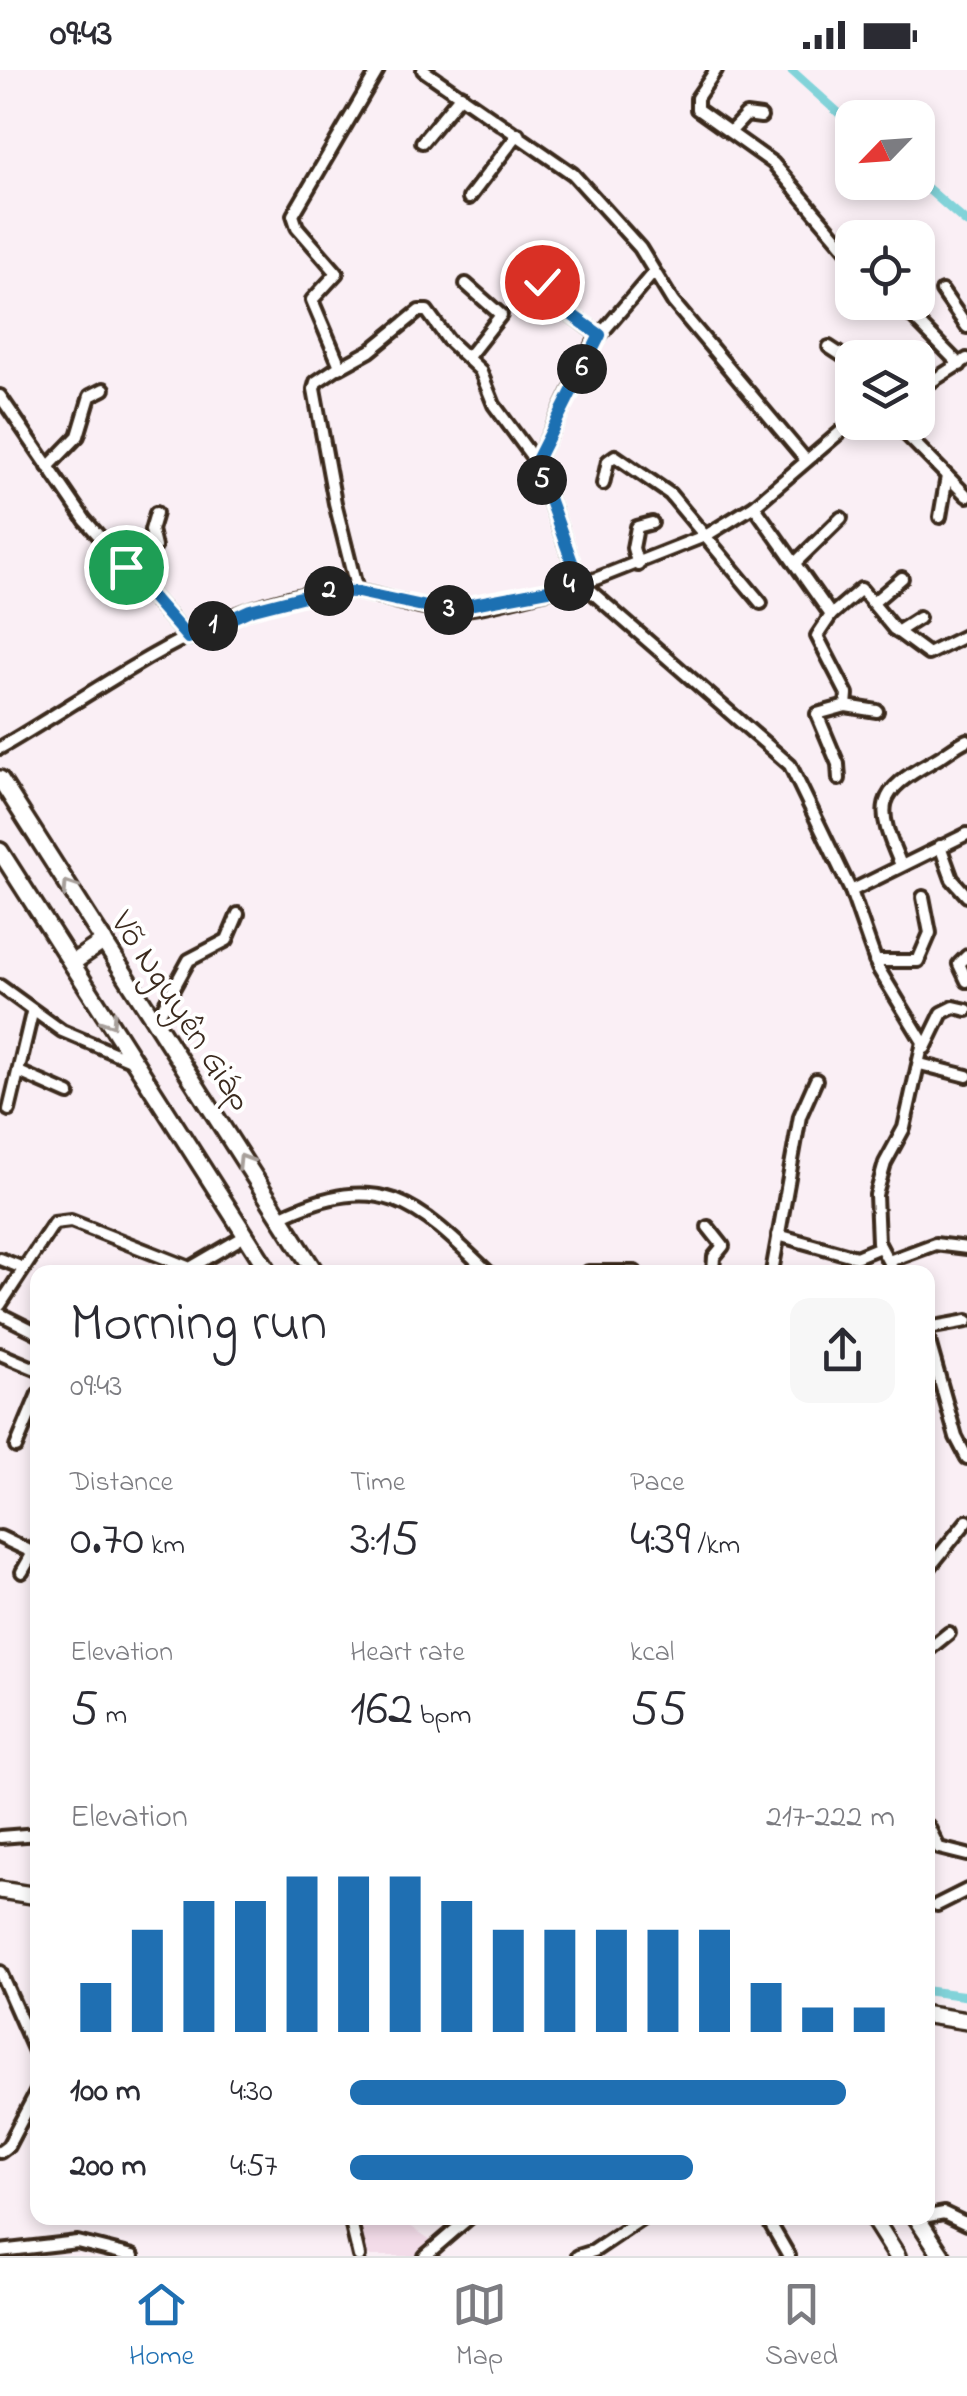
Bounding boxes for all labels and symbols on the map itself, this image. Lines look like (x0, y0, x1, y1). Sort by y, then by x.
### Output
north arrow (835, 100, 935, 200)
pin (500, 240, 585, 325)
pin: 6 (557, 344, 607, 394)
pin: 5 (517, 455, 567, 505)
pin (84, 525, 169, 610)
pin: 4 (544, 561, 594, 611)
pin: 2 (304, 566, 354, 616)
pin: 3 (424, 585, 474, 635)
pin: 1 (188, 601, 238, 651)
one-way arrow (62, 880, 81, 898)
street label: Võ Nguyên Giáp (96, 901, 264, 1122)
one-way arrow (97, 1011, 116, 1029)
one-way arrow (237, 1154, 256, 1172)

